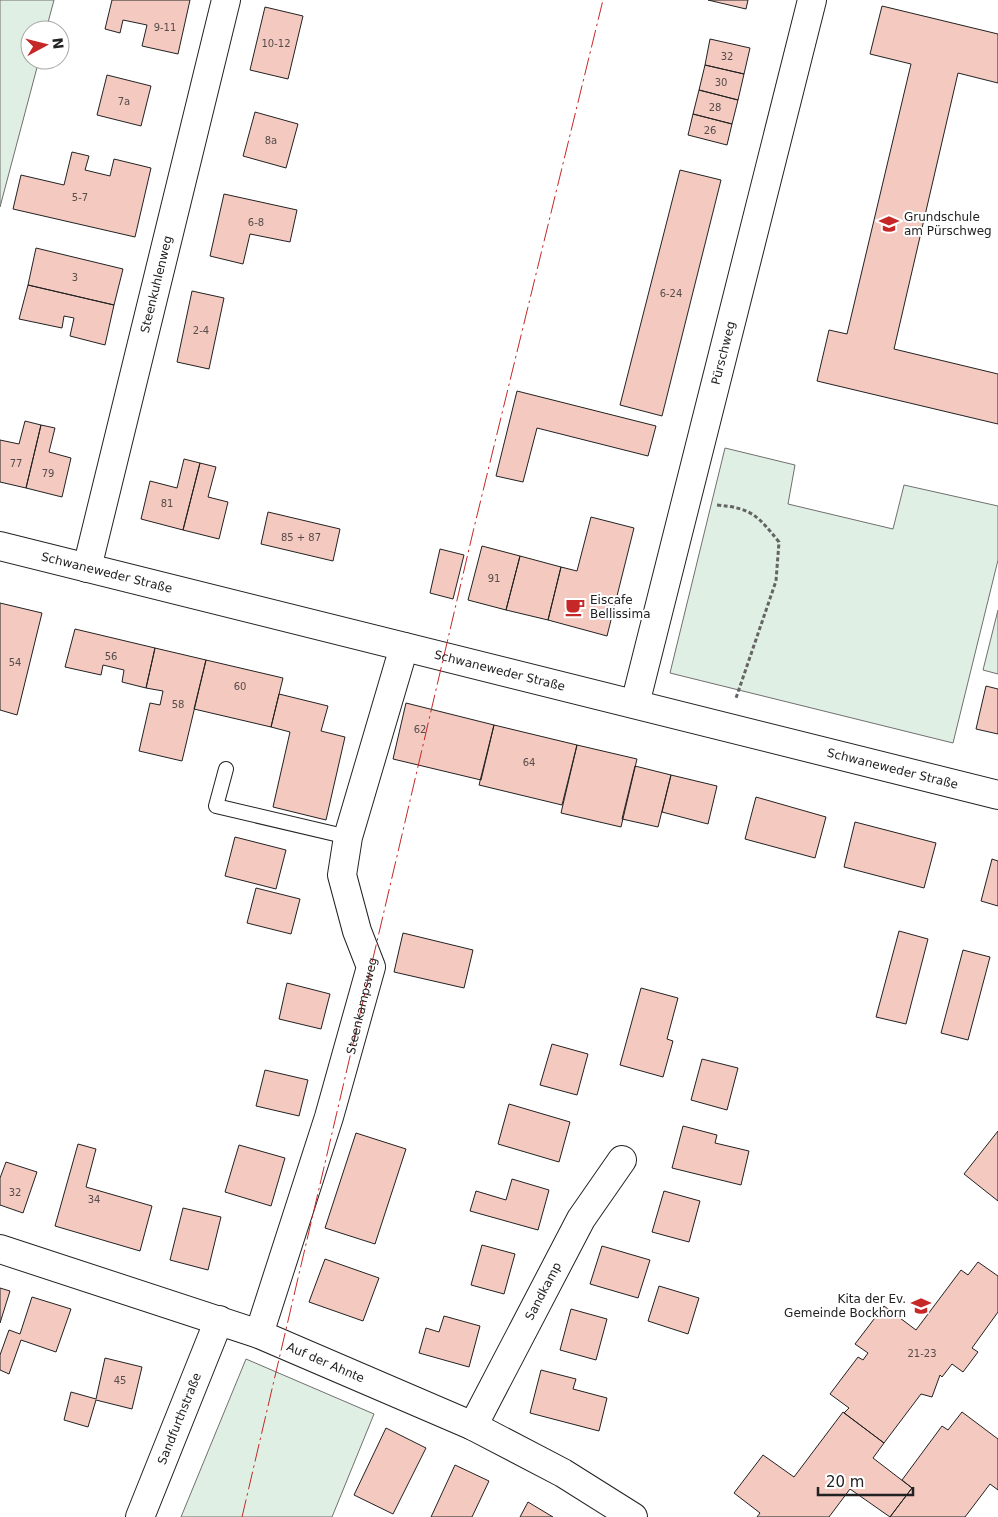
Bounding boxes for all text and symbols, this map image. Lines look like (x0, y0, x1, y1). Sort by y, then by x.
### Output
north arrow (20, 20, 70, 70)
house number: 9-11 (154, 22, 176, 33)
text: N (49, 37, 67, 50)
house number: 10-12 (261, 38, 291, 49)
house number: 32 (721, 51, 733, 62)
house number: 30 (715, 77, 727, 88)
house number: 7a (118, 96, 130, 107)
house number: 28 (709, 102, 721, 113)
house number: 26 (704, 125, 716, 136)
house number: 8a (265, 135, 277, 146)
house number: 5-7 (72, 192, 88, 203)
place label: Grundschule am Pürschweg (904, 210, 992, 238)
school or university icon: Grundschule am Pürschweg (878, 213, 900, 235)
house number: 6-8 (248, 217, 264, 228)
street label: Steenkuhlenweg (138, 234, 175, 334)
house number: 3 (72, 272, 78, 283)
house number: 6-24 (660, 288, 682, 299)
street label: Pürschweg (709, 320, 738, 386)
house number: 2-4 (193, 325, 209, 336)
house number: 77 (10, 458, 22, 469)
house number: 79 (42, 468, 54, 479)
house number: 81 (161, 498, 173, 509)
house number: 85 + 87 (281, 532, 321, 543)
street label: Schwaneweder Straße (40, 550, 174, 596)
house number: 91 (488, 573, 500, 584)
place label: Eiscafe Bellissima (590, 593, 651, 621)
cafe icon: Eiscafe Bellissima (564, 596, 586, 618)
street label: Schwaneweder Straße (433, 648, 567, 694)
house number: 56 (105, 651, 117, 662)
house number: 54 (9, 657, 21, 668)
house number: 60 (234, 681, 246, 692)
house number: 58 (172, 699, 184, 710)
house number: 62 (414, 724, 426, 735)
street label: Schwaneweder Straße (826, 746, 960, 792)
house number: 64 (523, 757, 535, 768)
street label: Steenkampsweg (344, 956, 380, 1056)
house number: 32 (9, 1187, 21, 1198)
house number: 34 (88, 1194, 100, 1205)
street label: Sandkamp (522, 1260, 564, 1323)
place label: Kita der Ev. Gemeinde Bockhorn (784, 1292, 906, 1320)
school or university icon: Kita der Ev. Gemeinde Bockhorn (910, 1295, 932, 1317)
street label: Auf der Ahnte (285, 1340, 367, 1385)
house number: 21-23 (907, 1348, 937, 1359)
street label: Sandfurthstraße (155, 1371, 204, 1466)
house number: 45 (114, 1375, 126, 1386)
scale bar (818, 1464, 913, 1496)
text: 20 m (826, 1473, 864, 1491)

